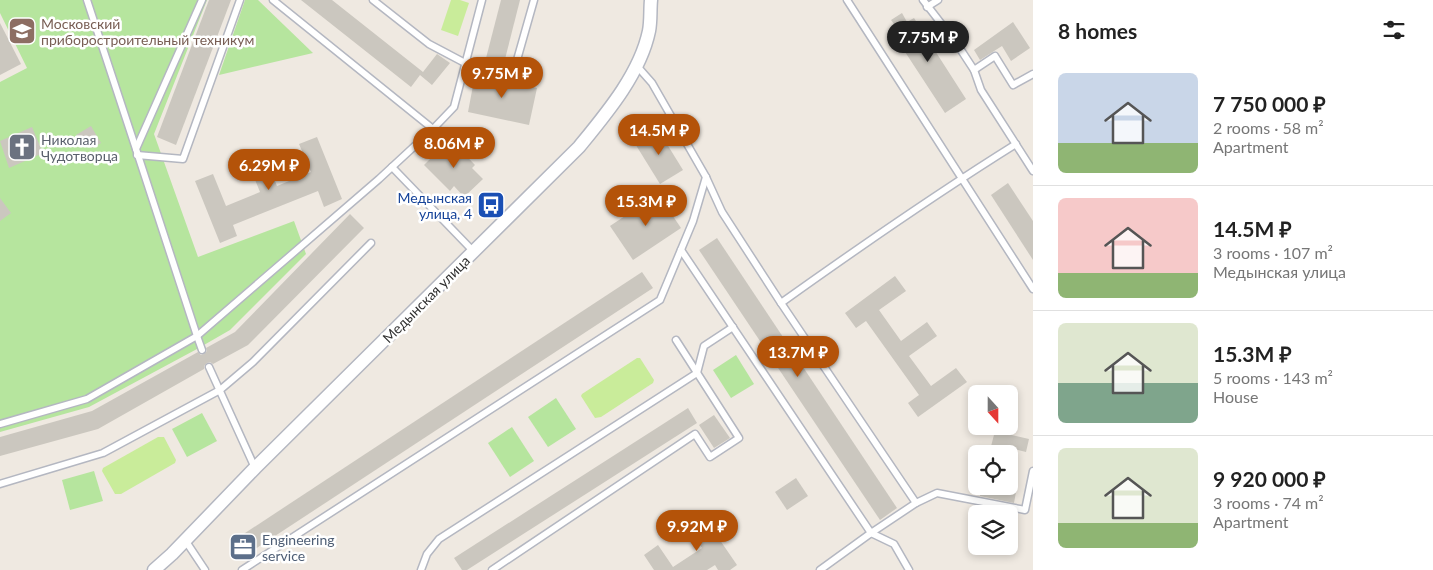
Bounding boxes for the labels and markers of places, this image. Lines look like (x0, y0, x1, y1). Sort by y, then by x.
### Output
place label: Московский приборостроительный техникум (41, 15, 254, 48)
school or university icon: Московский приборостроительный техникум (7, 16, 37, 46)
pin: 7.75M ₽ (882, 20, 974, 63)
pin: 9.75M ₽ (456, 56, 548, 99)
pin: 14.5M ₽ (613, 114, 705, 156)
pin: 8.06M ₽ (408, 126, 500, 169)
place label: Николая Чудотворца (41, 131, 118, 164)
church icon: Николая Чудотворца (7, 132, 37, 162)
pin: 6.29M ₽ (223, 148, 315, 191)
pin: 15.3M ₽ (600, 184, 692, 227)
place label: Медынская улица, 4 (397, 189, 472, 222)
bus stop icon: Медынская улица, 4 (476, 190, 506, 220)
pin: 13.7M ₽ (752, 336, 844, 378)
pin: 9.92M ₽ (651, 510, 743, 552)
place label: Engineering service (262, 531, 335, 564)
office icon: Engineering service (228, 532, 258, 562)

